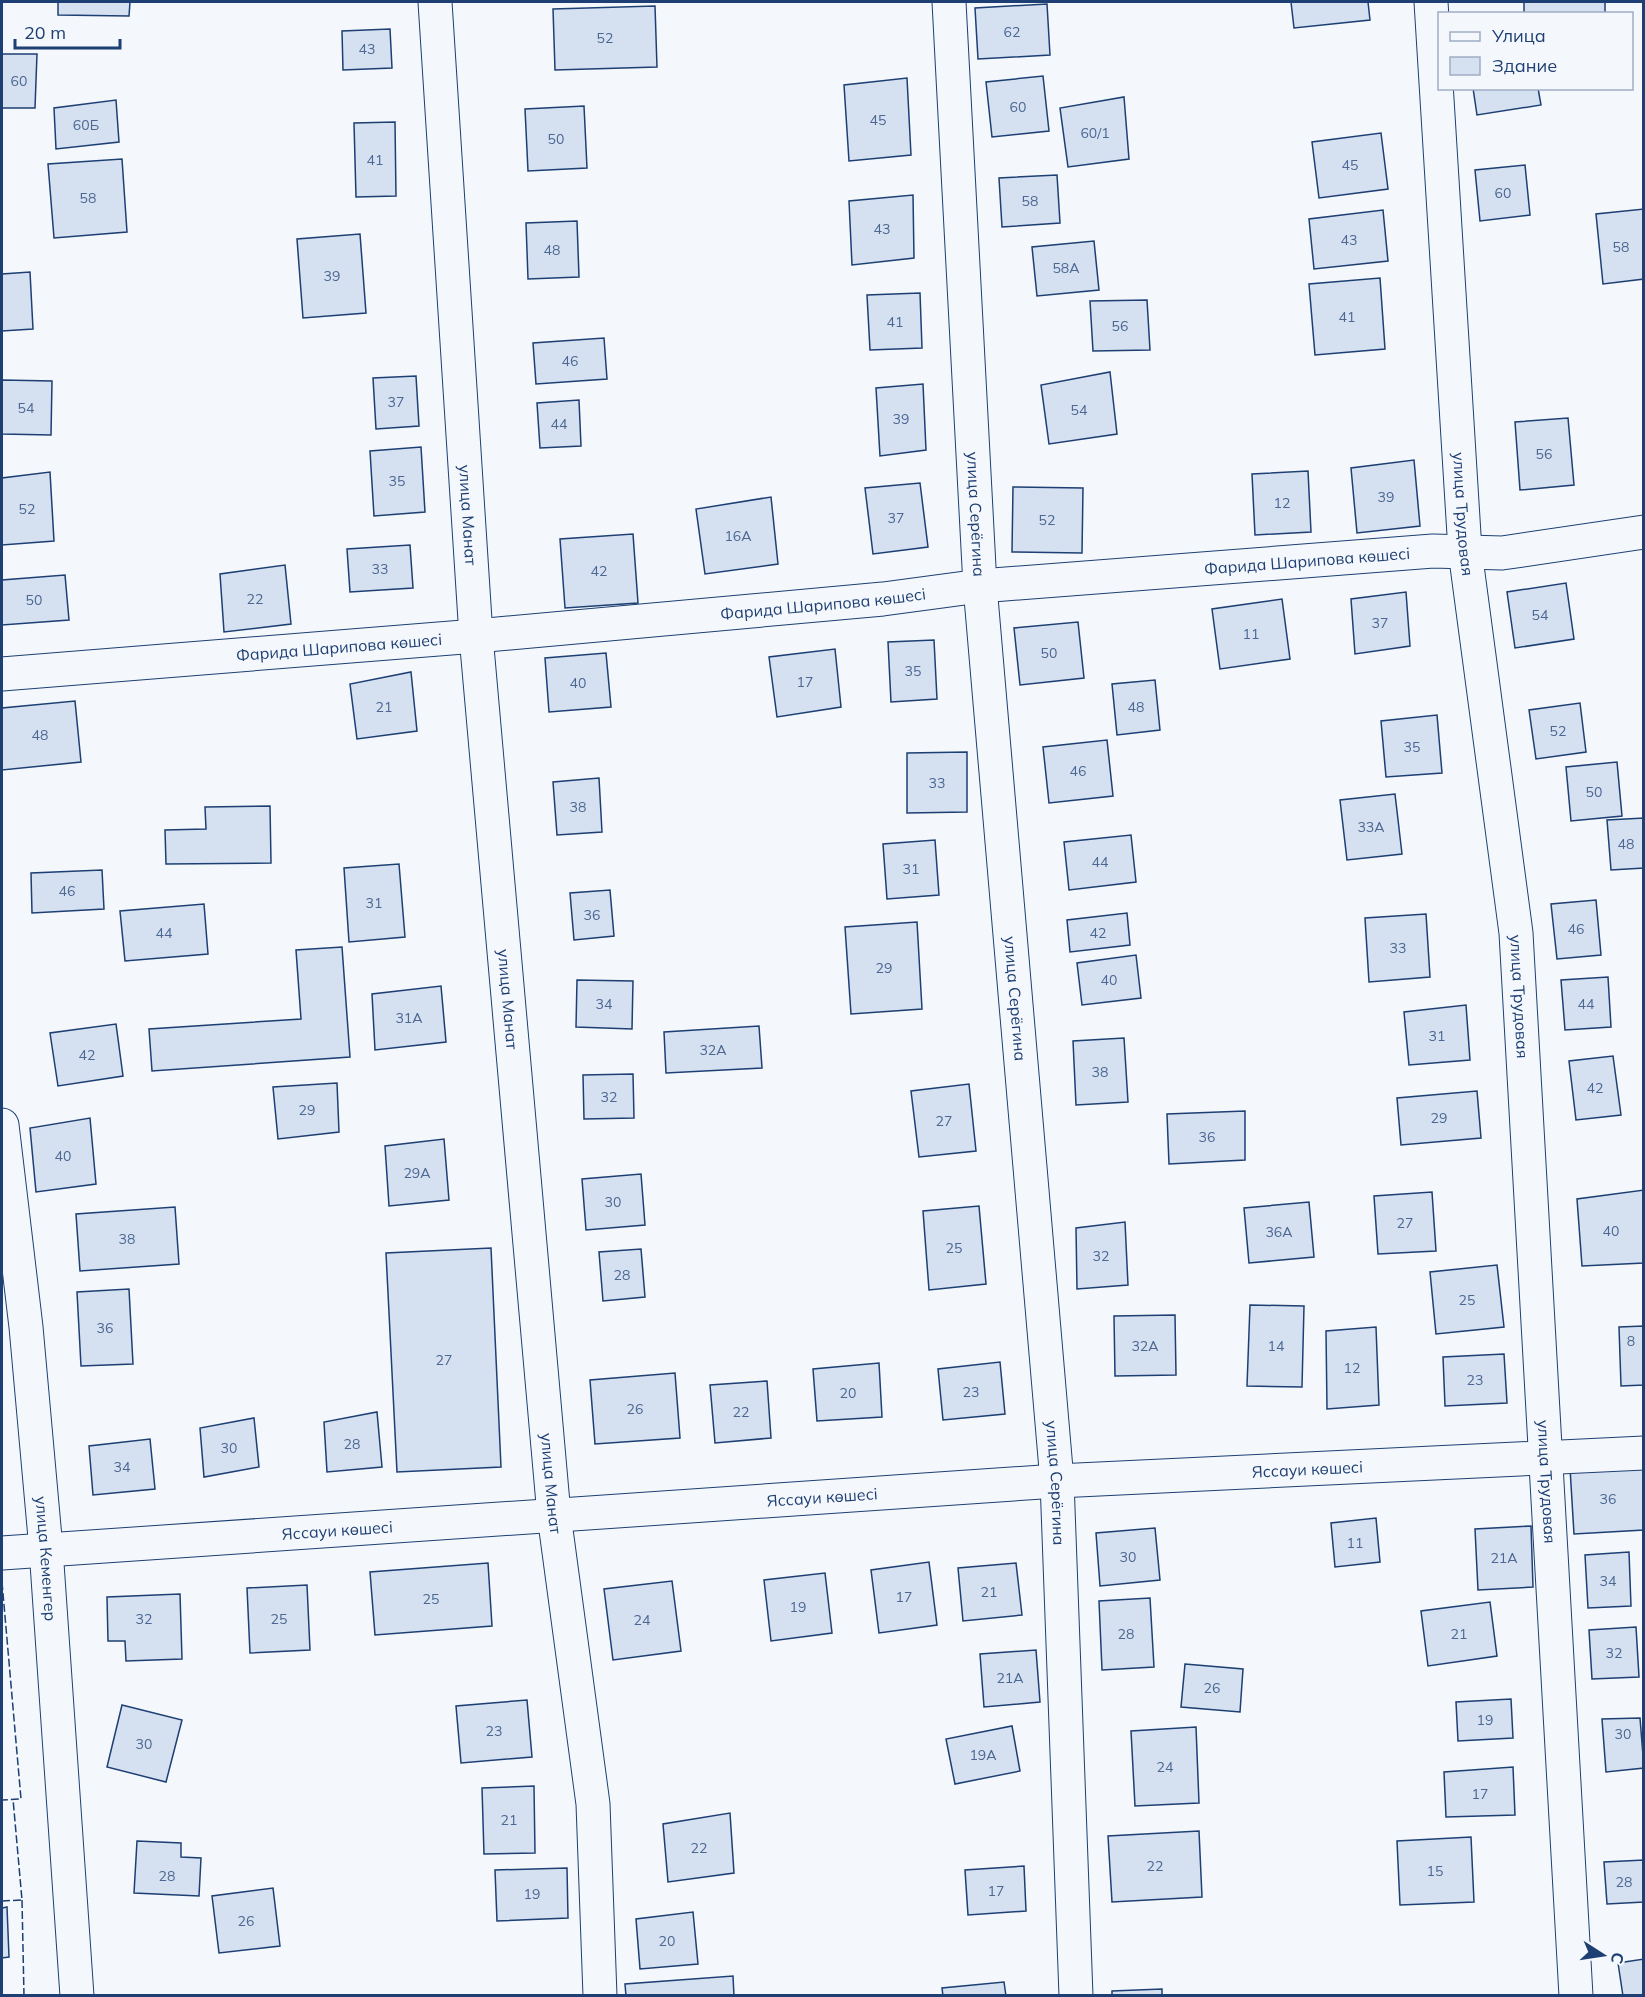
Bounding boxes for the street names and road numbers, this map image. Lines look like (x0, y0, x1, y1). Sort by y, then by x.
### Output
street label: улица Серёгина (963, 451, 989, 577)
street label: улица Трудовая (1449, 452, 1478, 577)
street label: улица Манат (455, 464, 481, 567)
street label: Фарида Шарипова көшесі (1203, 543, 1411, 579)
street label: Фарида Шарипова көшесі (719, 583, 927, 624)
street label: Фарида Шарипова көшесі (235, 629, 443, 665)
street label: улица Трудовая (1506, 934, 1533, 1059)
street label: улица Серёгина (1000, 935, 1031, 1062)
street label: улица Манат (494, 948, 523, 1051)
street label: улица Трудовая (1533, 1419, 1560, 1544)
street label: улица Серёгина (1042, 1420, 1069, 1546)
street label: улица Манат (537, 1432, 567, 1536)
street label: Яссауи көшесі (1251, 1456, 1363, 1482)
street label: Яссауи көшесі (766, 1483, 878, 1511)
street label: улица Кеменгер (31, 1495, 61, 1622)
street label: Яссауи көшесі (281, 1516, 393, 1544)

